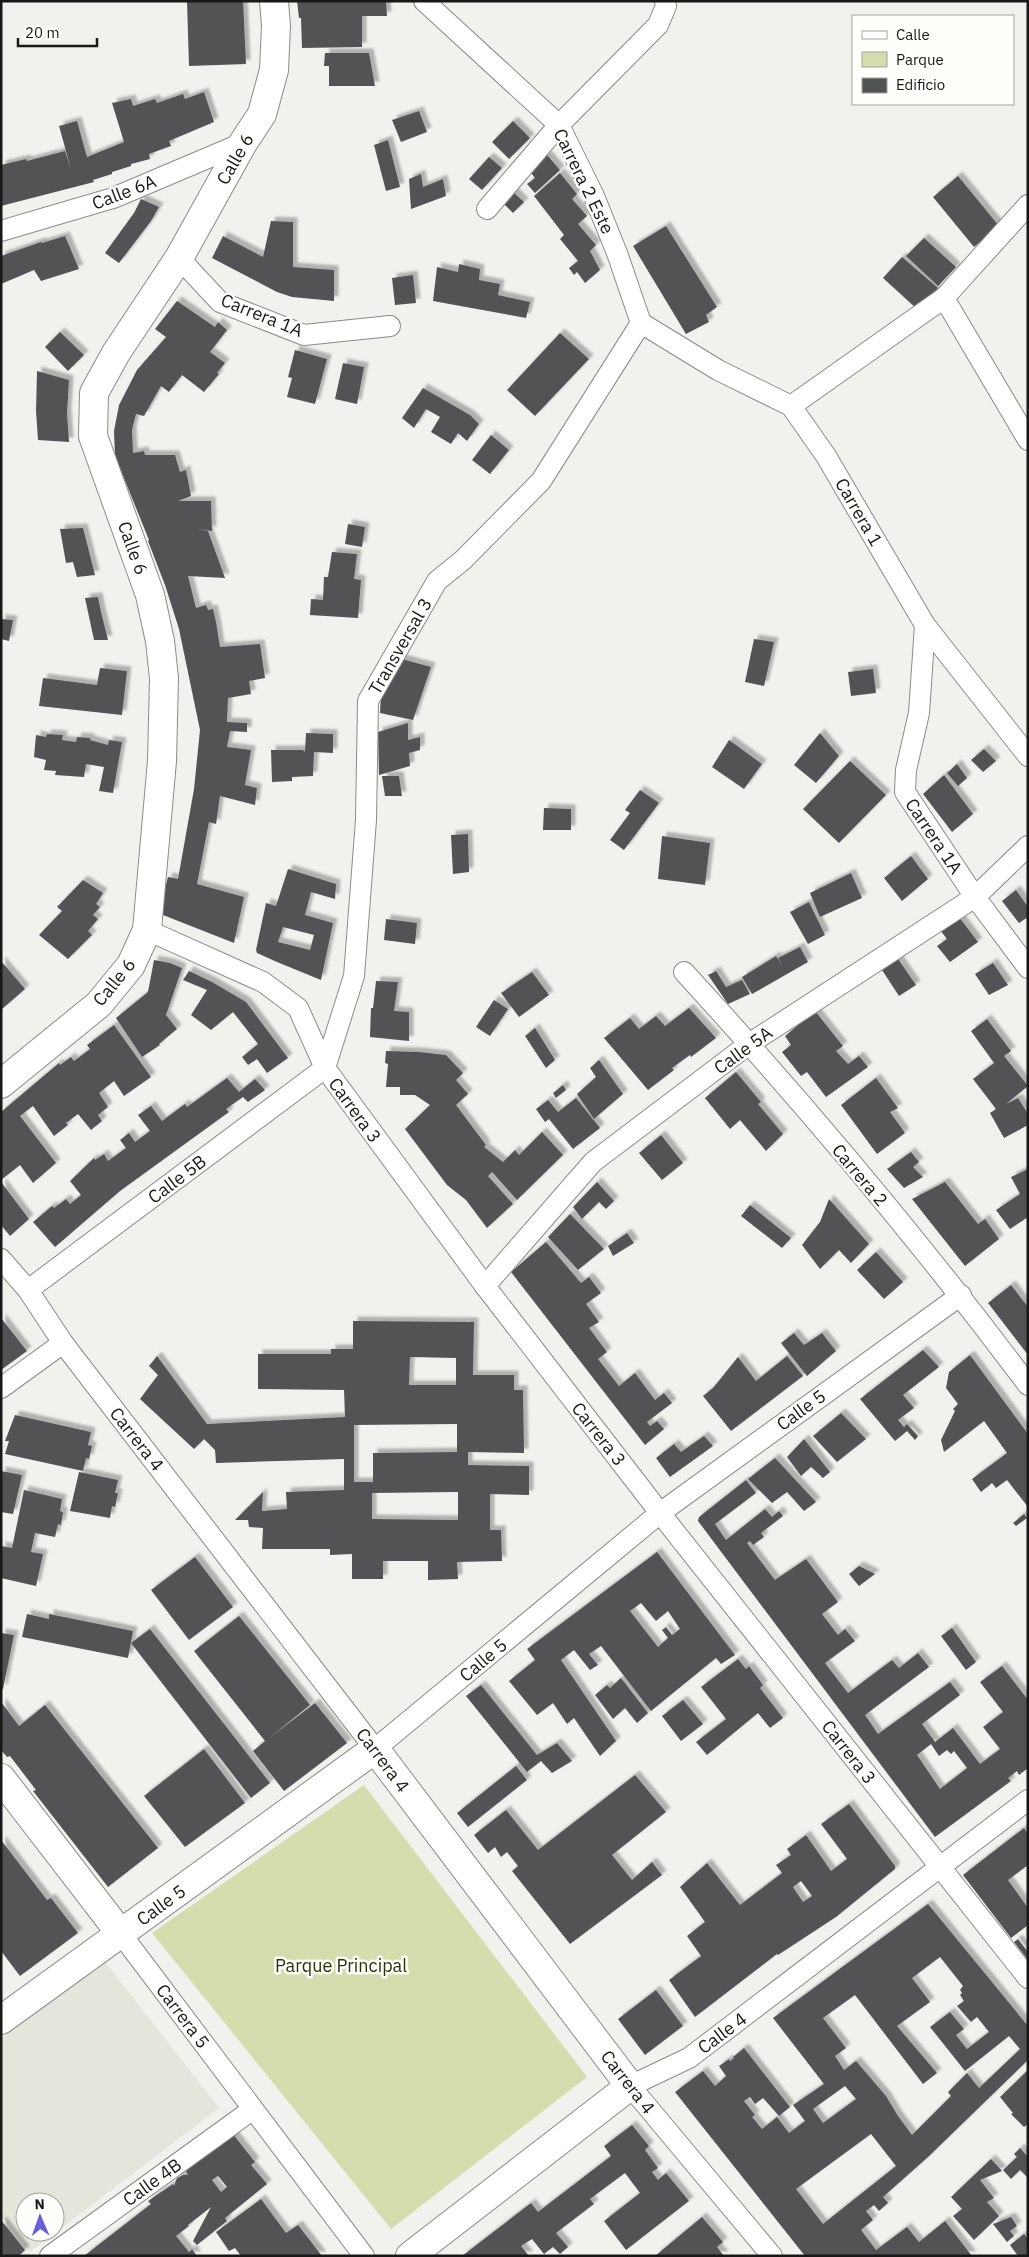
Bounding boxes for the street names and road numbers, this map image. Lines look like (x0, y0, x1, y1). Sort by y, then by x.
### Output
street label: Carrera 2 Este (549, 125, 619, 238)
street label: Calle 6 (211, 129, 259, 189)
street label: Calle 6A (89, 169, 160, 215)
street label: Carrera 1A (218, 288, 307, 342)
street label: Carrera 1 (830, 474, 888, 550)
street label: Calle 6 (113, 518, 153, 578)
street label: Transversal 3 (363, 594, 437, 698)
street label: Carrera 1A (900, 794, 968, 879)
street label: Calle 6 (88, 953, 140, 1011)
street label: Calle 5A (709, 1021, 777, 1079)
street label: Carrera 3 (324, 1073, 386, 1147)
street label: Carrera 2 (827, 1139, 893, 1211)
street label: Calle 5B (143, 1150, 211, 1208)
street label: Calle 5 (772, 1384, 830, 1436)
street label: Carrera 3 (567, 1397, 631, 1471)
street label: Carrera 4 (105, 1402, 169, 1476)
street label: Calle 5 (454, 1633, 512, 1687)
street label: Carrera 3 (817, 1715, 881, 1789)
street label: Carrera 4 (351, 1723, 415, 1797)
street label: Calle 5 (132, 1879, 190, 1931)
street label: Carrera 5 (151, 1979, 215, 2053)
street label: Calle 4 (693, 2007, 751, 2059)
street label: Carrera 4 (596, 2045, 660, 2119)
street label: Calle 4B (118, 2153, 186, 2211)

